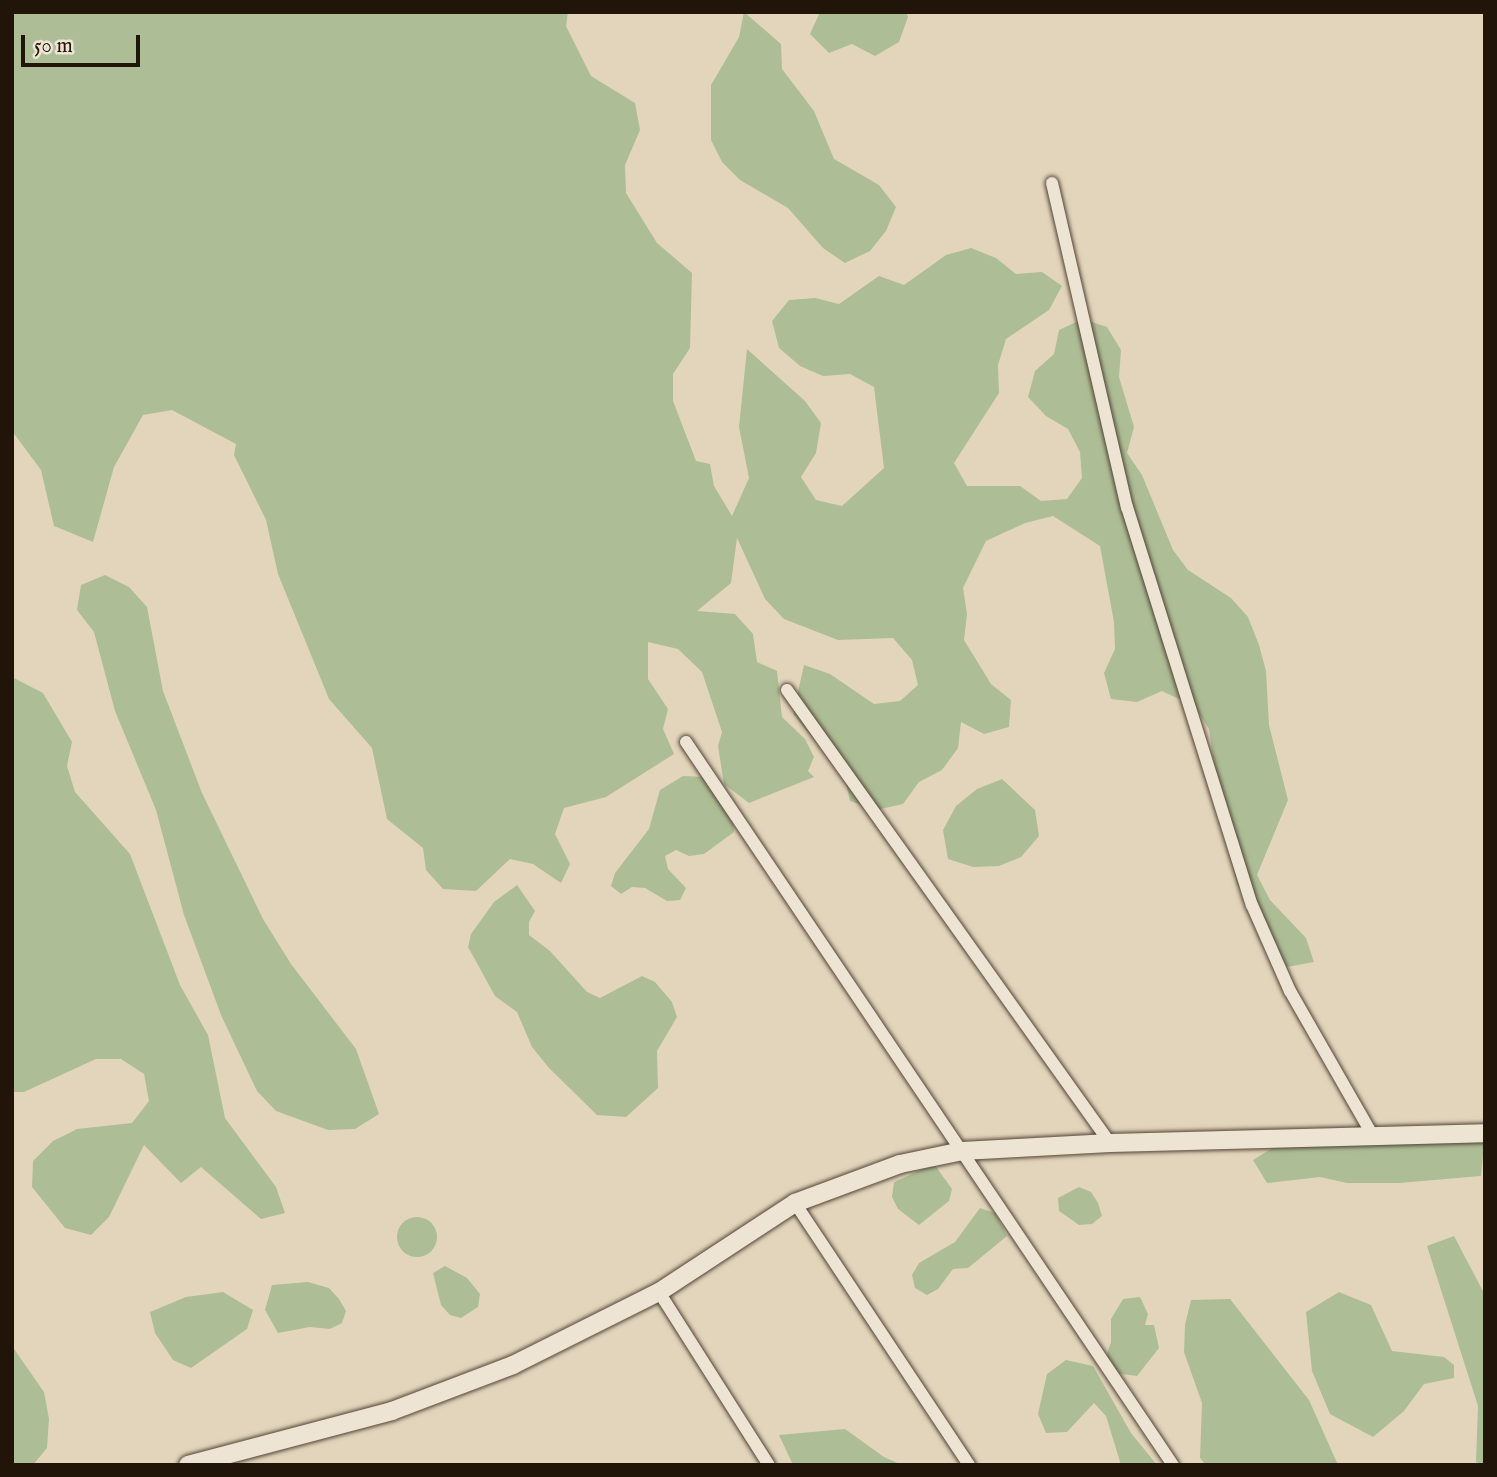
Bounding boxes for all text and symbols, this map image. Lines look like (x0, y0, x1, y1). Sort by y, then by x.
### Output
scale bar (24, 21, 144, 65)
text: 50 m (34, 33, 73, 60)

